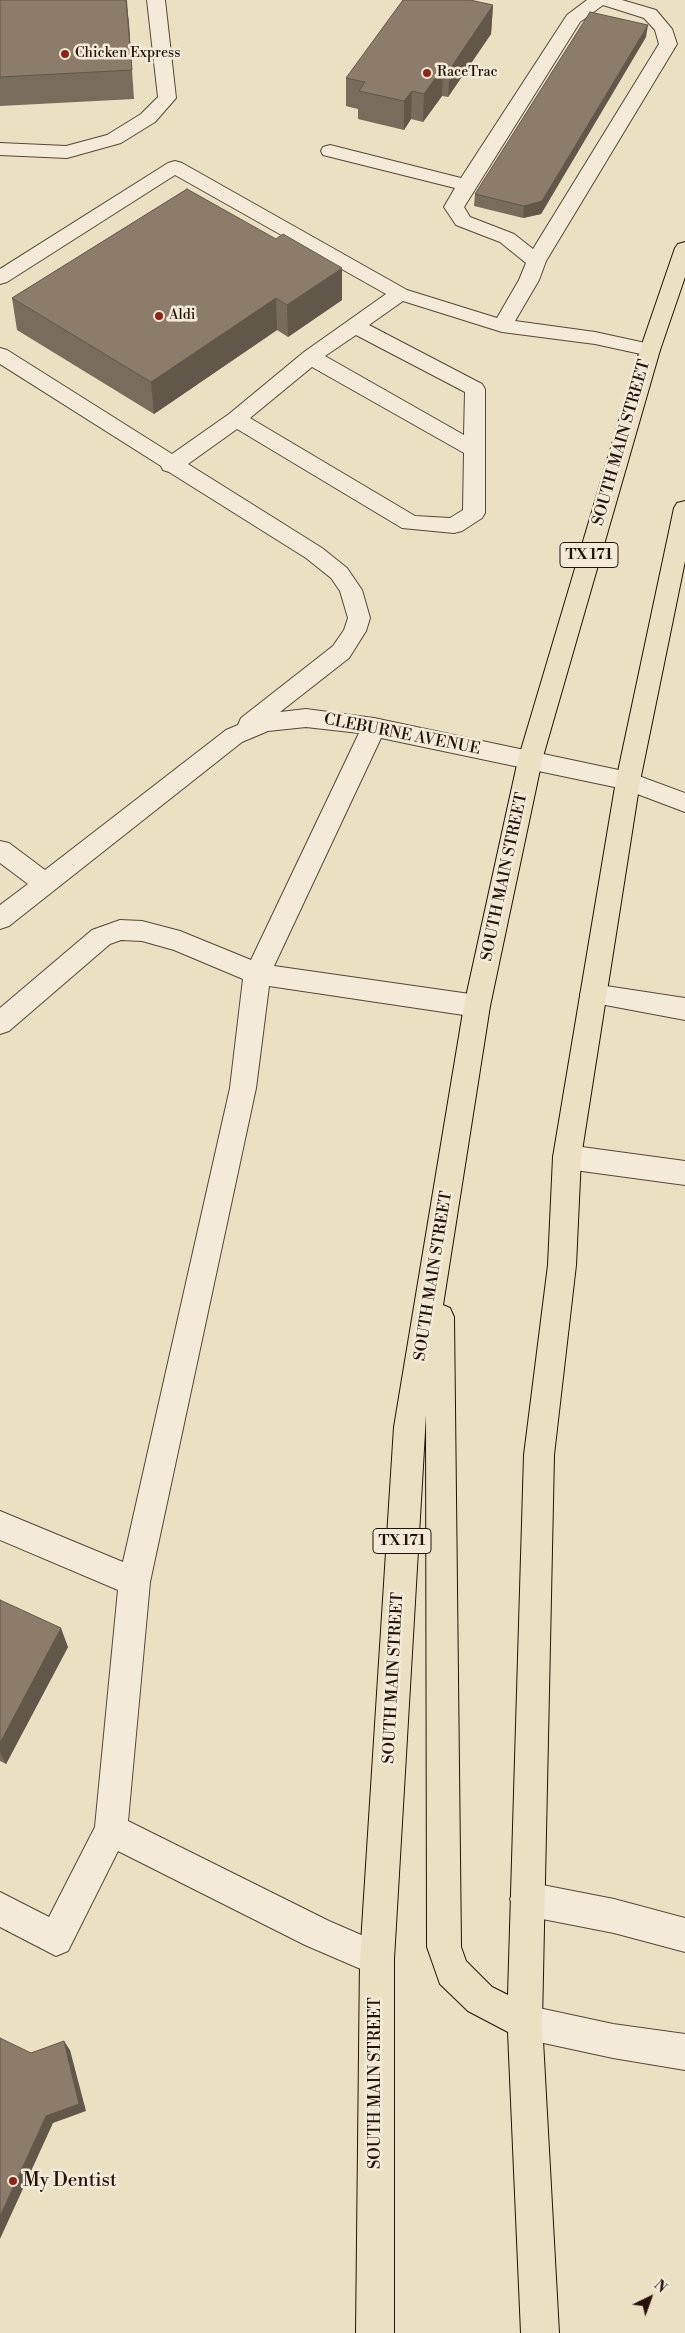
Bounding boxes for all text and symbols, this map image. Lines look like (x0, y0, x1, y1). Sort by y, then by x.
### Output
place label: Chicken Express (75, 46, 180, 62)
marker: Chicken Express (59, 48, 71, 60)
place label: RaceTrac (437, 65, 498, 81)
marker: RaceTrac (421, 67, 433, 79)
place label: Aldi (169, 308, 195, 324)
marker: Aldi (153, 310, 165, 322)
street label: SOUTH MAIN STREET (589, 358, 655, 528)
road number: TX 171 (560, 542, 618, 568)
street label: CLEBURNE AVENUE (322, 710, 482, 760)
street label: SOUTH MAIN STREET (478, 791, 532, 963)
street label: SOUTH MAIN STREET (411, 1190, 457, 1362)
road number: TX 171 (373, 1528, 431, 1554)
street label: SOUTH MAIN STREET (380, 1592, 408, 1764)
street label: SOUTH MAIN STREET (366, 1997, 386, 2169)
place label: My Dentist (23, 2170, 117, 2192)
marker: My Dentist (7, 2175, 19, 2187)
north arrow (625, 2273, 675, 2323)
text: N (650, 2276, 670, 2297)

